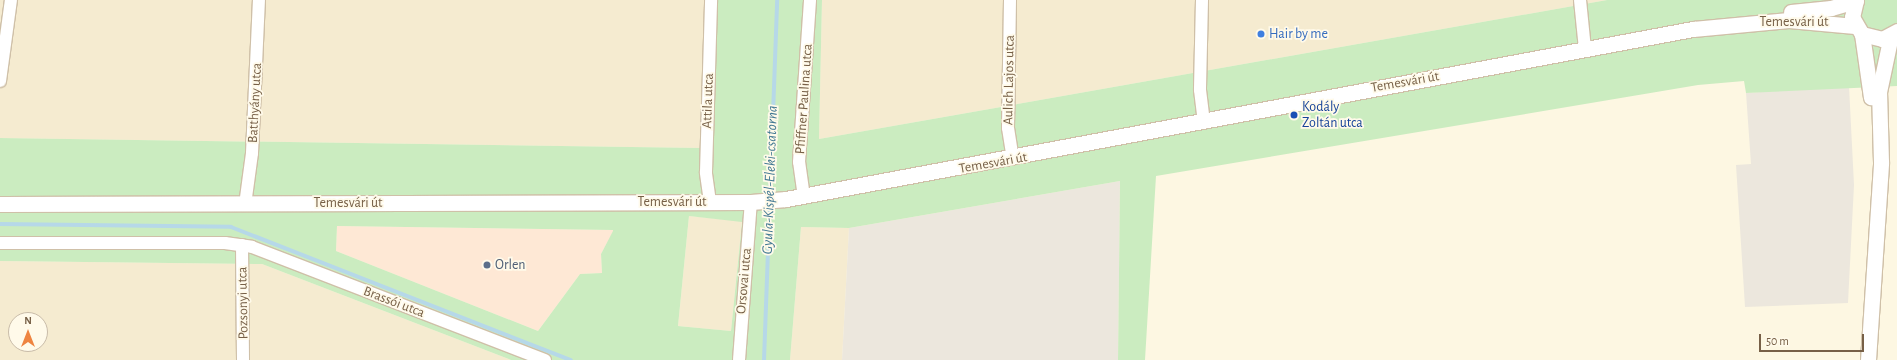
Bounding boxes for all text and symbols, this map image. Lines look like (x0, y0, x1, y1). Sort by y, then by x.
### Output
street label: Temesvári út (1759, 14, 1829, 30)
place label: Hair by me (1269, 26, 1328, 42)
marker: Hair by me (1256, 29, 1266, 39)
street label: Aulich Lajos utca (1000, 35, 1018, 125)
street label: Pfiffner Paulina utca (792, 43, 816, 155)
street label: Batthyány utca (245, 62, 265, 144)
street label: Temesvári út (1370, 68, 1440, 96)
street label: Attila utca (699, 73, 717, 129)
place label: Kodály Zoltán utca (1302, 99, 1363, 132)
water label: Gyula-Kispél-Eleki-csatorna (758, 105, 782, 255)
marker: Kodály Zoltán utca (1289, 110, 1299, 120)
street label: Temesvári út (958, 149, 1028, 177)
street label: Temesvári út (637, 194, 707, 210)
street label: Temesvári út (313, 195, 383, 211)
street label: Orsovai utca (733, 247, 755, 315)
place label: Orlen (495, 257, 526, 273)
marker: Orlen (482, 260, 492, 270)
street label: Pozsonyi utca (234, 266, 252, 340)
street label: Brassói utca (361, 283, 427, 321)
north arrow (8, 312, 48, 352)
text: N (24, 315, 32, 326)
scale bar (1761, 326, 1866, 352)
text: 50 m (1766, 335, 1789, 347)

